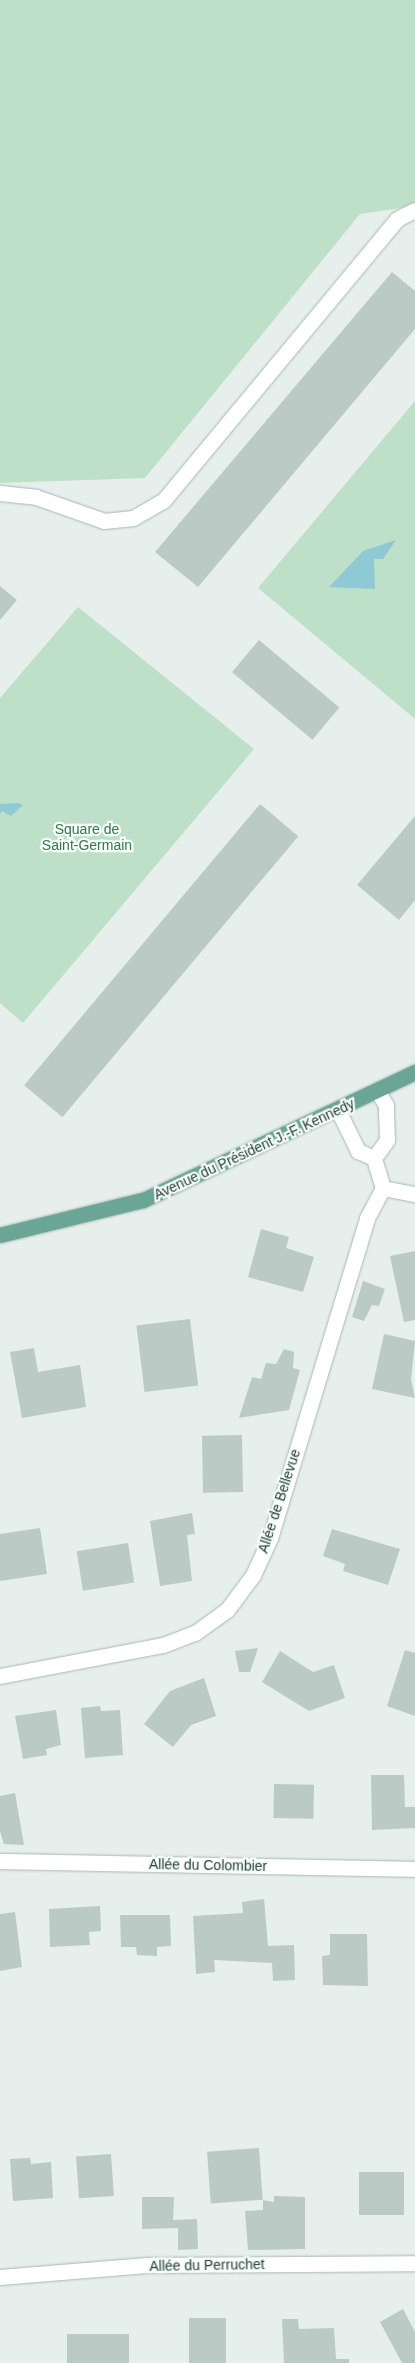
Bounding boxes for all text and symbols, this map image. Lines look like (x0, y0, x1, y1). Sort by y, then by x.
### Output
park label: Square de Saint-Germain (42, 821, 132, 854)
street label: Avenue du Président J.-F. Kennedy (151, 1095, 357, 1203)
street label: Allée de Bellevue (254, 1447, 304, 1555)
street label: Allée du Colombier (149, 1856, 267, 1874)
street label: Allée du Perruchet (149, 2256, 265, 2274)

